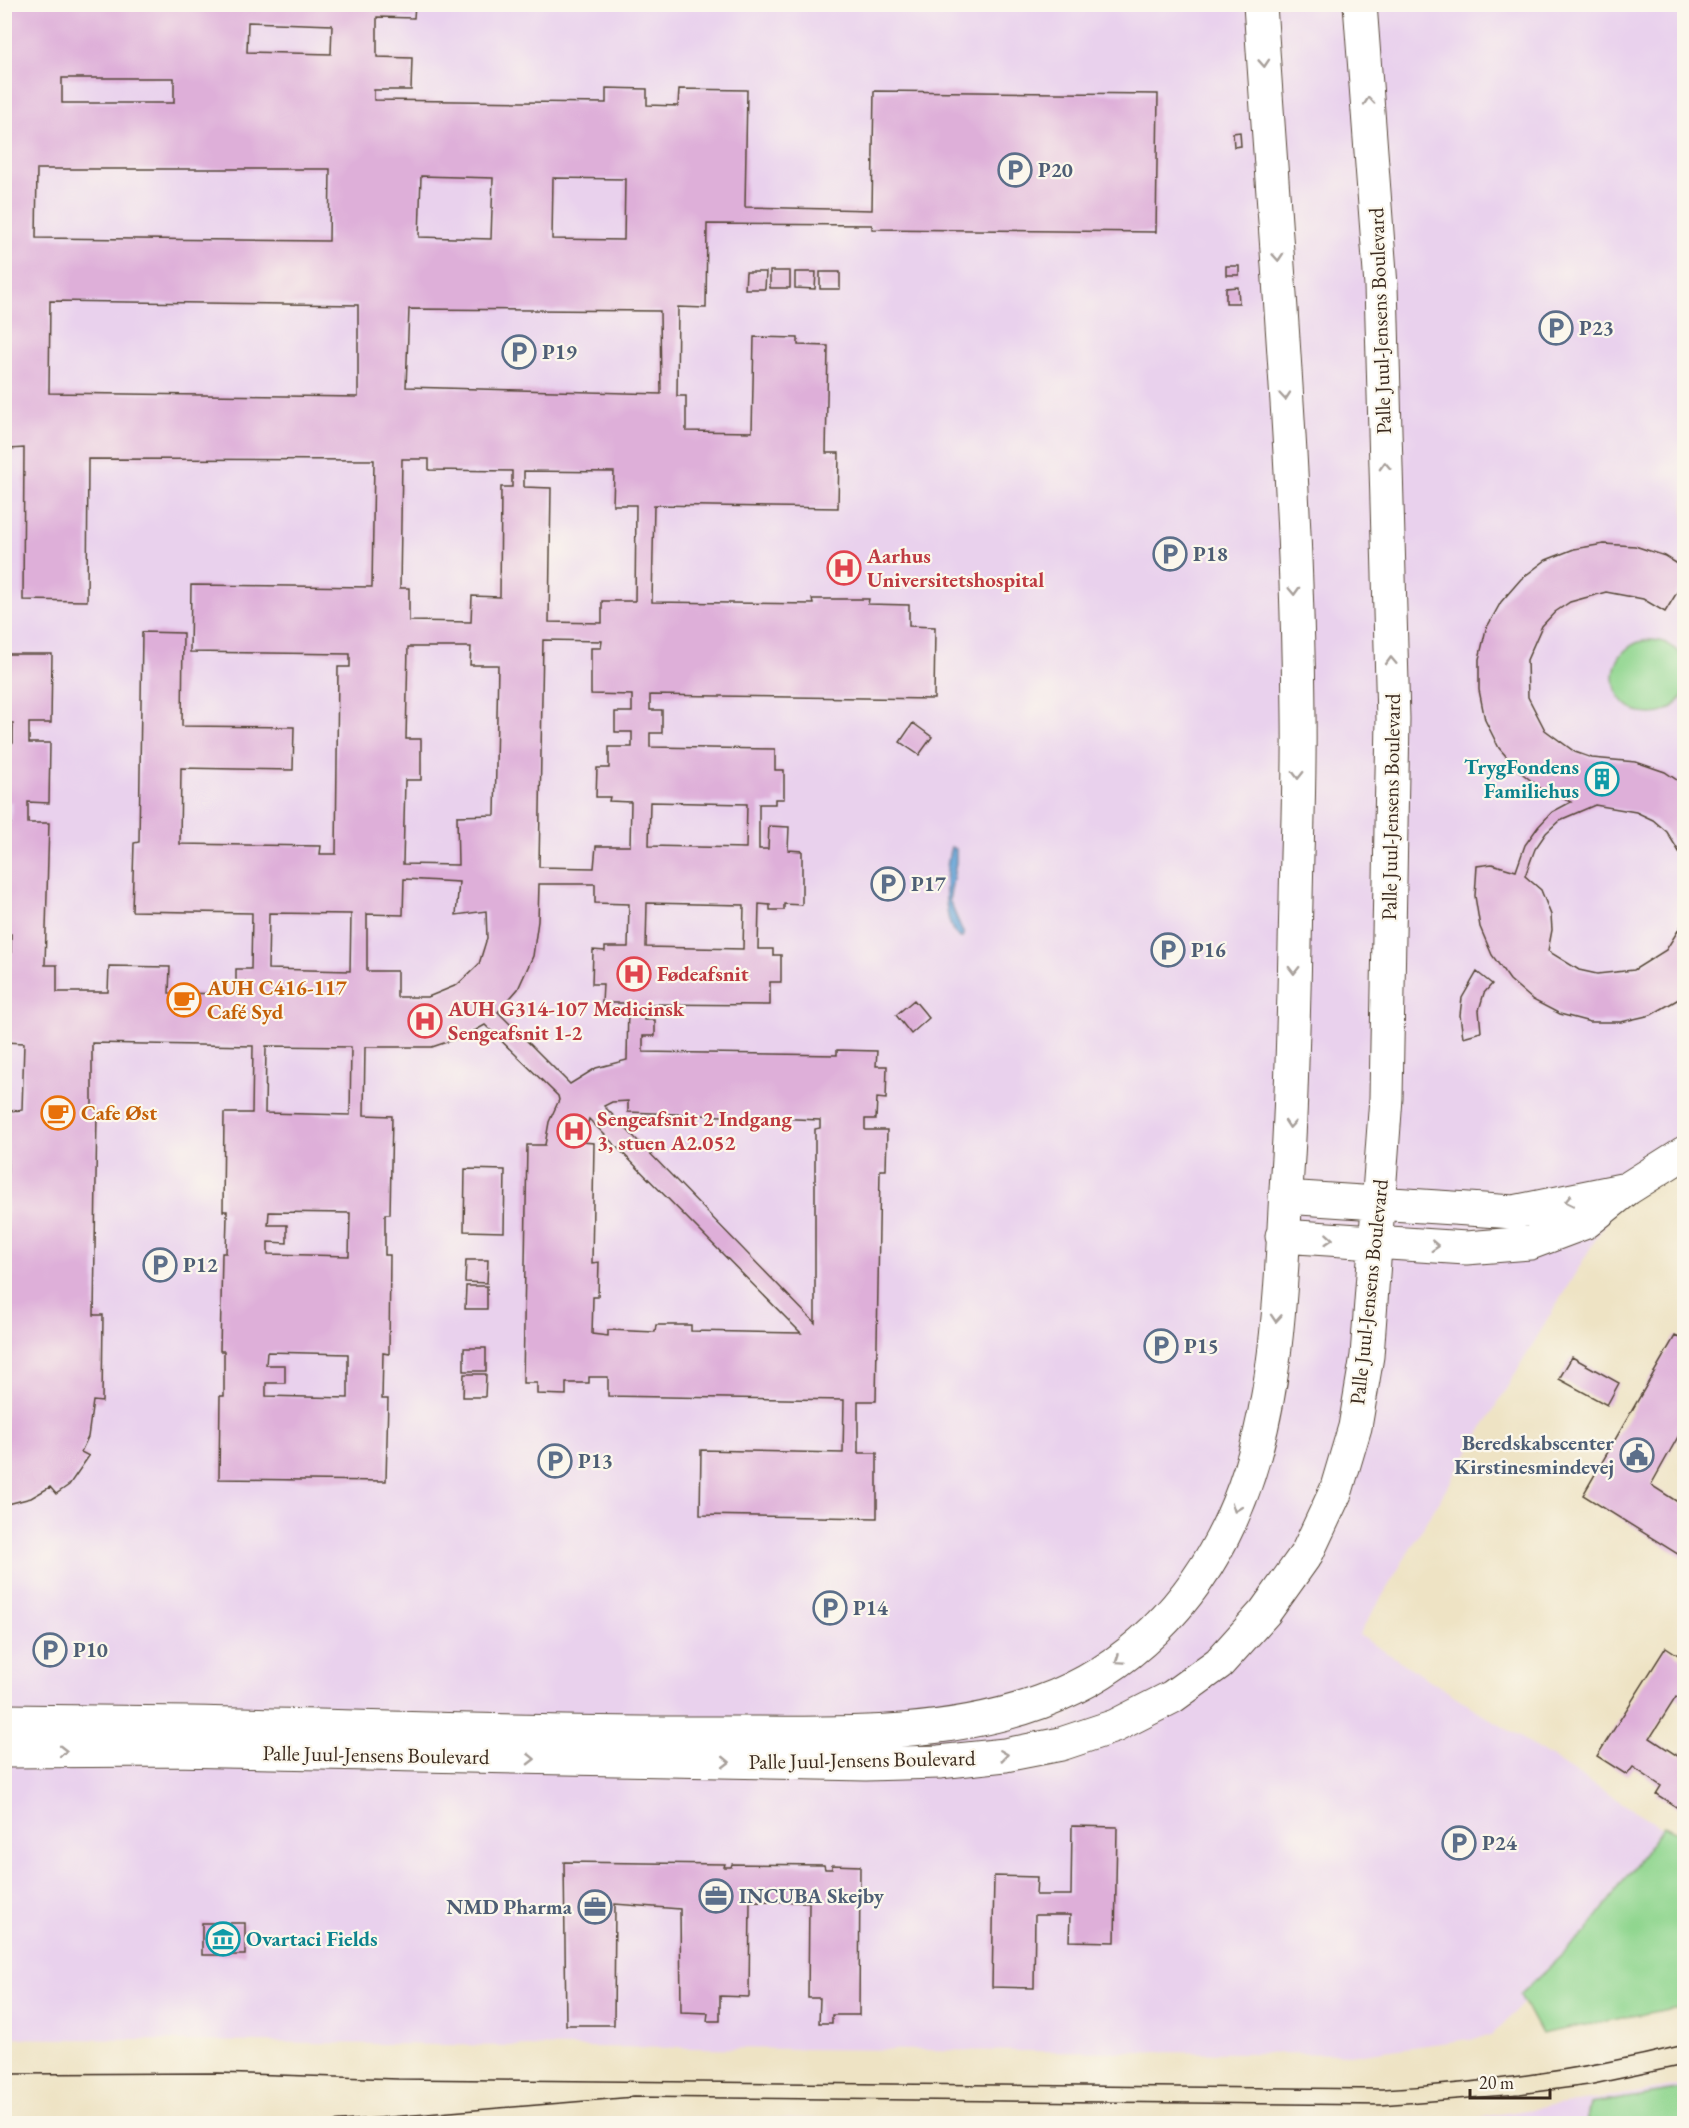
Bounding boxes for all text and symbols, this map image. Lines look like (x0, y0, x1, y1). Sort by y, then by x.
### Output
one-way arrow (1257, 58, 1270, 67)
one-way arrow (1363, 97, 1376, 106)
parking icon: P20 (997, 152, 1033, 188)
place label: P20 (1038, 156, 1073, 183)
street label: Palle Juul-Jensens Boulevard (1362, 207, 1397, 435)
one-way arrow (1271, 253, 1284, 262)
parking icon: P23 (1538, 310, 1574, 346)
place label: P23 (1579, 314, 1614, 341)
parking icon: P19 (501, 334, 537, 370)
place label: P19 (542, 338, 577, 365)
one-way arrow (1278, 391, 1291, 400)
one-way arrow (1379, 461, 1392, 470)
parking icon: P18 (1152, 536, 1188, 572)
place label: P18 (1193, 540, 1228, 567)
place label: Aarhus Universitetshospital (866, 542, 1044, 593)
hospital icon: Aarhus Universitetshospital (826, 550, 862, 586)
one-way arrow (1288, 586, 1301, 595)
one-way arrow (1385, 656, 1398, 665)
street label: Palle Juul-Jensens Boulevard (1375, 693, 1406, 921)
place label: TrygFondens Familiehus (1464, 753, 1579, 804)
building icon: TrygFondens Familiehus (1584, 761, 1620, 797)
one-way arrow (1292, 771, 1304, 780)
parking icon: P17 (870, 866, 906, 902)
place label: P17 (911, 870, 947, 897)
parking icon: P16 (1150, 932, 1186, 968)
place label: P16 (1191, 936, 1226, 963)
hospital icon: Fødeafsnit (616, 956, 652, 992)
place label: Fødeafsnit (657, 960, 749, 987)
one-way arrow (1288, 966, 1300, 975)
place label: AUH C416-117 Café Syd (206, 974, 348, 1025)
cafe icon: AUH C416-117 Café Syd (166, 982, 202, 1018)
place label: AUH G314-107 Medicinsk Sengeafsnit 1-2 (447, 995, 685, 1046)
hospital icon: AUH G314-107 Medicinsk Sengeafsnit 1-2 (407, 1003, 443, 1039)
cafe icon: Cafe Øst (40, 1095, 76, 1131)
place label: Cafe Øst (81, 1099, 157, 1126)
place label: Sengeafsnit 2 Indgang 3, stuen A2.052 (597, 1105, 792, 1156)
hospital icon: Sengeafsnit 2 Indgang 3, stuen A2.052 (556, 1113, 592, 1149)
one-way arrow (1284, 1119, 1297, 1128)
street label: Palle Juul-Jensens Boulevard (1343, 1177, 1394, 1406)
one-way arrow (1565, 1194, 1575, 1207)
one-way arrow (1325, 1233, 1334, 1246)
one-way arrow (1430, 1240, 1439, 1253)
parking icon: P12 (142, 1247, 178, 1283)
place label: P12 (183, 1251, 218, 1278)
one-way arrow (1270, 1314, 1283, 1323)
parking icon: P15 (1143, 1328, 1179, 1364)
place label: P15 (1184, 1332, 1219, 1359)
place label: Beredskabscenter Kirstinesmindevej (1454, 1429, 1614, 1480)
public building icon: Beredskabscenter Kirstinesmindevej (1619, 1437, 1655, 1473)
parking icon: P13 (537, 1443, 573, 1479)
place label: P13 (578, 1447, 613, 1474)
one-way arrow (1230, 1502, 1243, 1513)
parking icon: P14 (812, 1590, 848, 1626)
place label: P14 (853, 1594, 889, 1621)
parking icon: P10 (32, 1632, 68, 1668)
place label: P10 (73, 1636, 108, 1663)
one-way arrow (1115, 1653, 1126, 1664)
street label: Palle Juul-Jensens Boulevard (262, 1739, 490, 1770)
street label: Palle Juul-Jensens Boulevard (748, 1744, 976, 1775)
one-way arrow (58, 1745, 67, 1757)
one-way arrow (1000, 1749, 1009, 1761)
one-way arrow (526, 1752, 535, 1765)
one-way arrow (721, 1756, 730, 1768)
parking icon: P24 (1441, 1825, 1477, 1861)
place label: P24 (1482, 1829, 1518, 1856)
office icon: INCUBA Skejby (698, 1878, 734, 1914)
place label: INCUBA Skejby (739, 1882, 885, 1909)
office icon: NMD Pharma (577, 1889, 613, 1925)
place label: NMD Pharma (446, 1893, 573, 1920)
museum icon: Ovartaci Fields (205, 1921, 241, 1957)
place label: Ovartaci Fields (246, 1925, 378, 1952)
scale bar (1470, 2062, 1550, 2100)
text: 20 m (1479, 2071, 1514, 2094)

